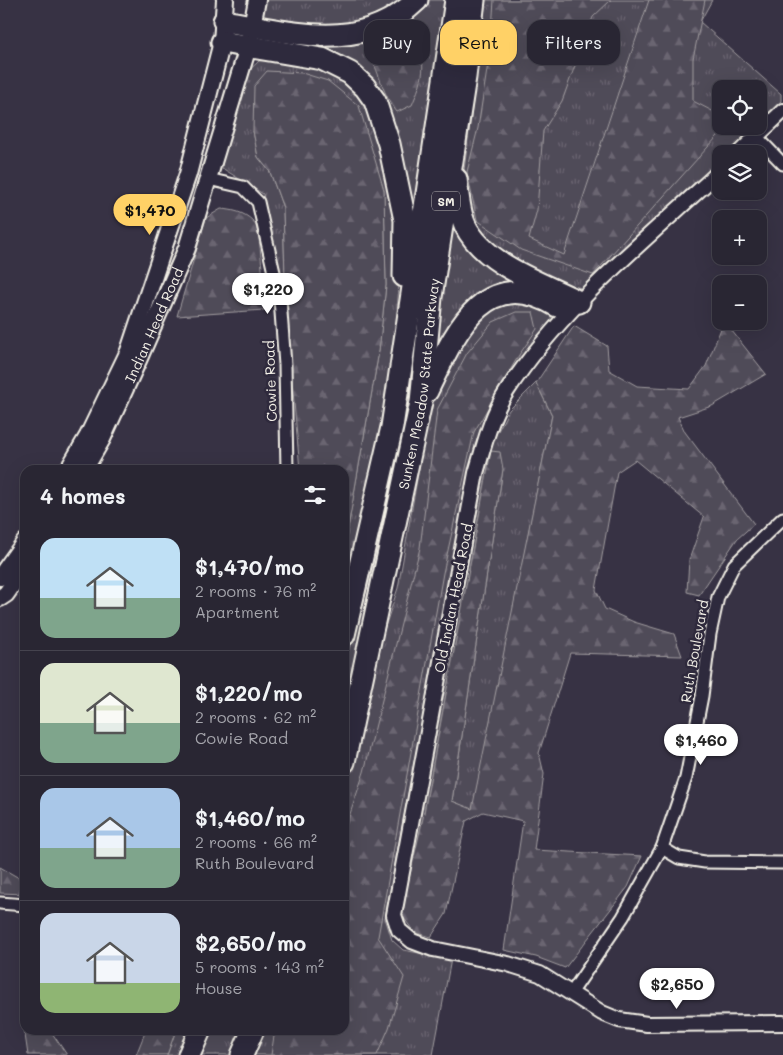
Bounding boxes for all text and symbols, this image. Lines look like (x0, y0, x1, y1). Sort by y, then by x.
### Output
chip: Buy (364, 20, 430, 65)
chip: Rent (440, 20, 517, 65)
chip: Filters (527, 20, 620, 65)
map controls (712, 80, 767, 330)
button: locate (712, 80, 767, 135)
button: layers (712, 145, 767, 200)
road number: SM (432, 192, 460, 210)
pin: $1,470 (109, 194, 191, 236)
text: $1,470 (124, 199, 176, 220)
button: + (712, 210, 767, 265)
street label: Indian Head Road (120, 264, 187, 385)
pin: $1,220 (227, 272, 309, 315)
button: − (712, 275, 767, 330)
street label: Sunken Meadow State Parkway (393, 277, 443, 491)
text: $1,220 (243, 278, 293, 299)
street label: Cowie Road (259, 340, 281, 422)
icon: filters (301, 481, 329, 509)
text: 4 homes (40, 482, 126, 509)
street label: Old Indian Head Road (429, 522, 477, 674)
text: $1,470/mo (195, 553, 304, 580)
icon: home (80, 558, 140, 618)
text: 2 rooms · 76 m² (195, 580, 316, 601)
street label: Ruth Boulevard (676, 598, 712, 704)
text: Apartment (195, 601, 280, 622)
text: $1,220/mo (195, 679, 302, 706)
icon: home (80, 683, 140, 743)
text: 2 rooms · 62 m² (195, 706, 316, 727)
pin: $1,460 (660, 724, 742, 766)
text: Cowie Road (195, 727, 288, 748)
text: $1,460 (675, 729, 727, 750)
text: $1,460/mo (195, 804, 305, 831)
icon: home (80, 808, 140, 868)
text: 2 rooms · 66 m² (195, 831, 317, 852)
text: Ruth Boulevard (195, 852, 314, 873)
text: $2,650/mo (195, 929, 306, 956)
icon: home (80, 933, 140, 993)
text: 5 rooms · 143 m² (195, 956, 324, 977)
pin: $2,650 (636, 968, 718, 1010)
text: $2,650 (650, 973, 704, 994)
text: House (195, 977, 242, 998)

